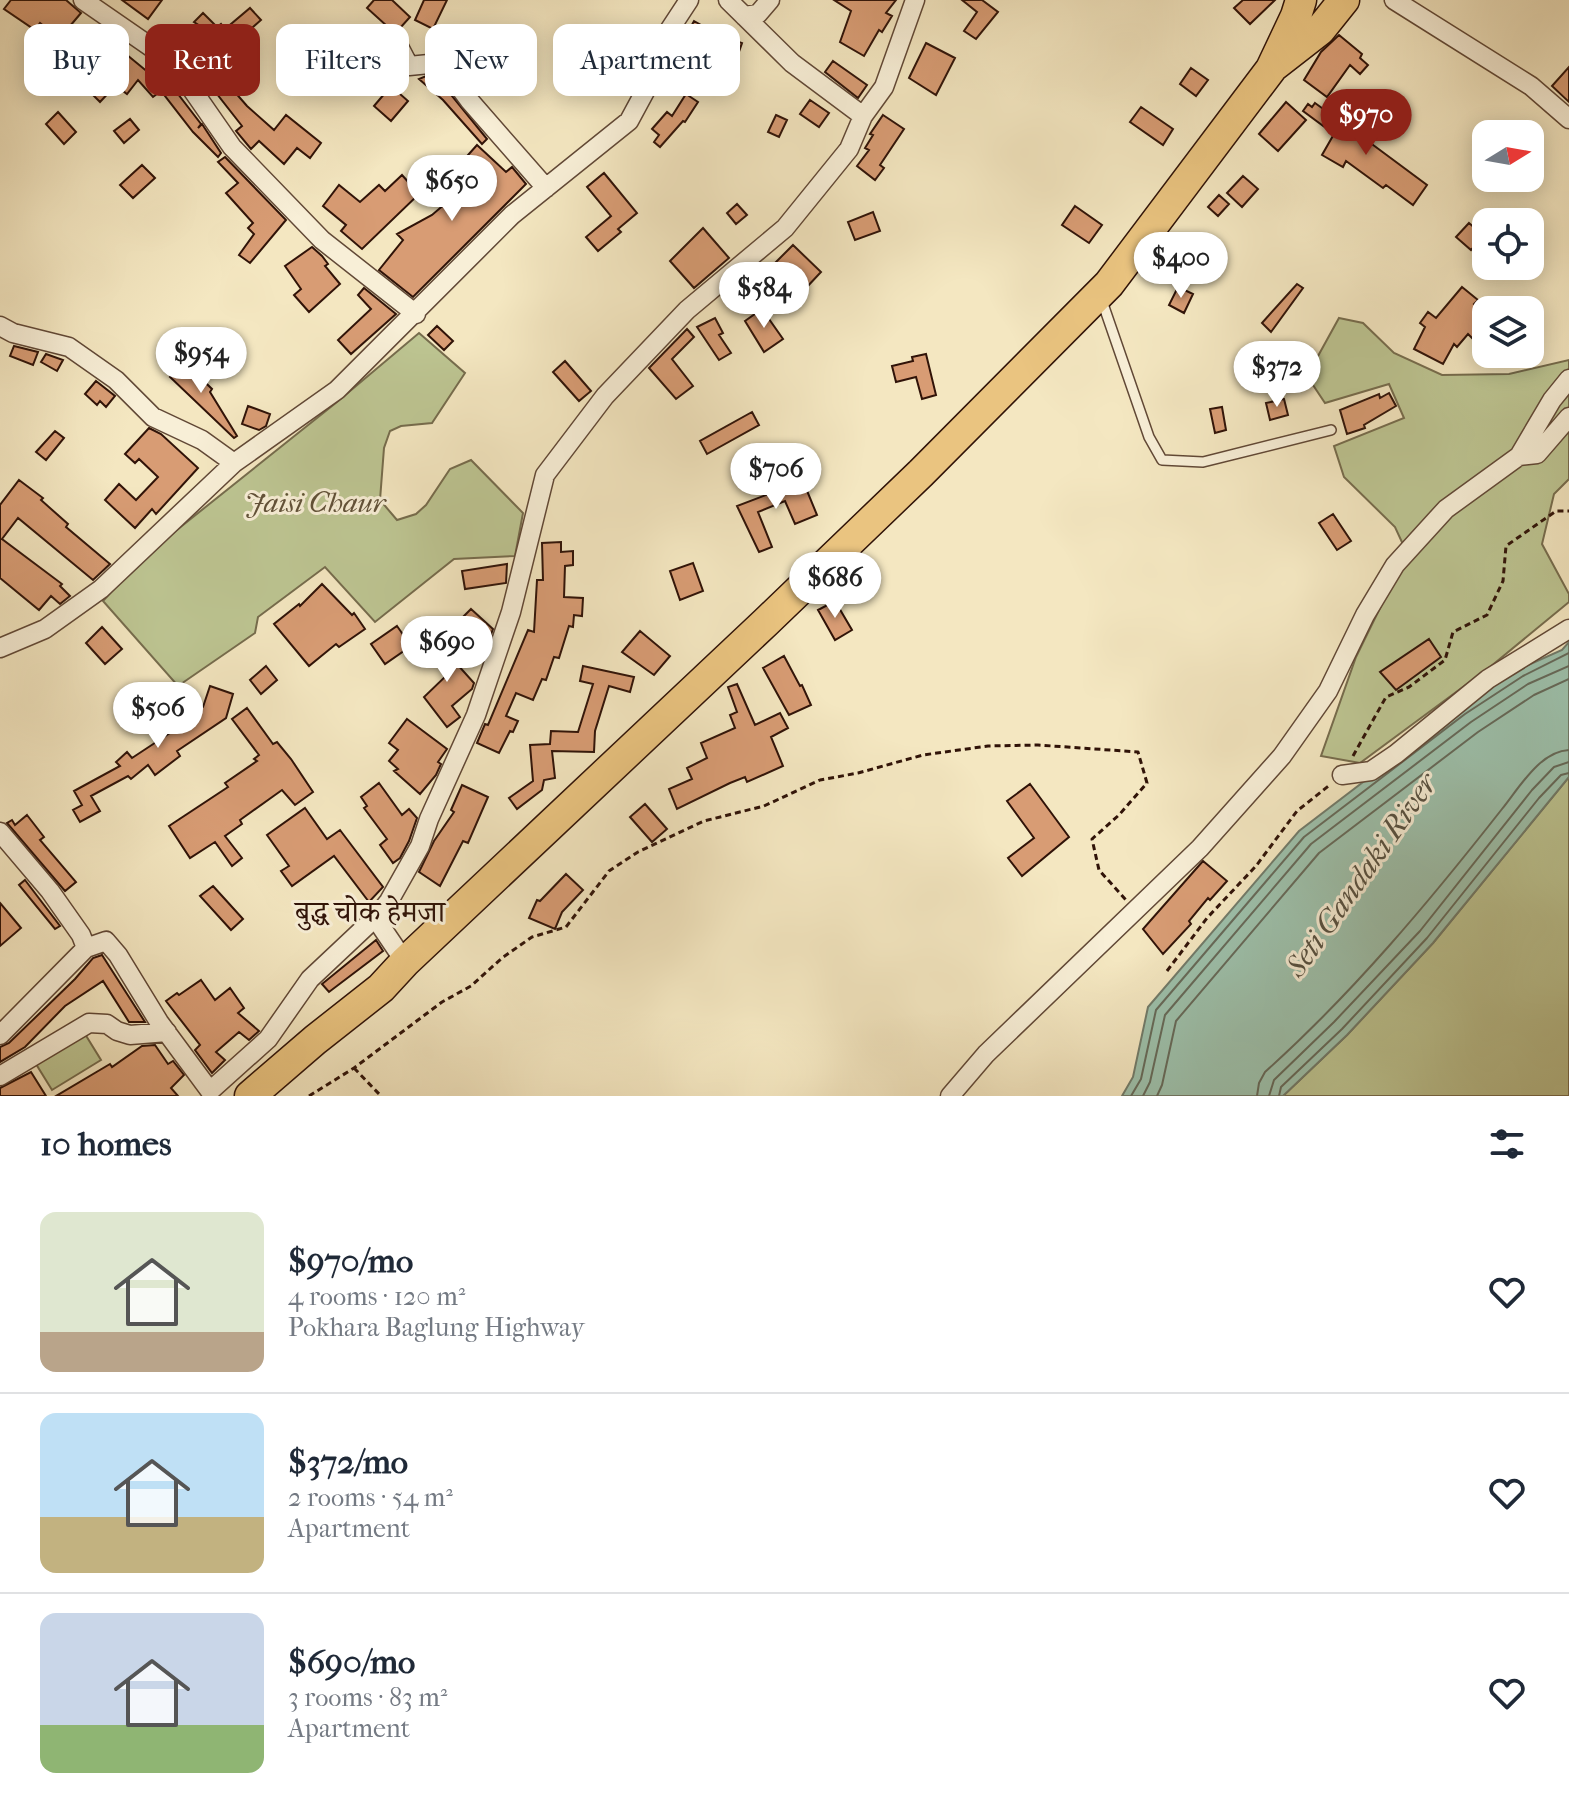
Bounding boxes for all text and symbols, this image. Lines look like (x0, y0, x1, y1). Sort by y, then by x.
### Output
chip: Buy (24, 24, 129, 96)
chip: Rent (145, 24, 260, 96)
chip: Filters (276, 24, 409, 96)
chip: New (425, 24, 537, 96)
chip: Apartment (553, 24, 740, 96)
pin: $970 (1319, 89, 1413, 157)
text: $970 (1339, 99, 1393, 130)
north arrow (1472, 120, 1544, 192)
map controls (1472, 120, 1544, 368)
pin: $650 (405, 155, 499, 223)
text: $650 (425, 165, 479, 196)
button: locate (1472, 208, 1544, 280)
pin: $400 (1134, 232, 1228, 300)
text: $400 (1152, 242, 1210, 273)
pin: $584 (717, 262, 811, 330)
text: $584 (737, 272, 791, 303)
button: layers (1472, 296, 1544, 368)
pin: $954 (154, 327, 248, 395)
text: $954 (174, 337, 228, 368)
pin: $372 (1230, 341, 1324, 409)
text: $372 (1252, 351, 1302, 382)
pin: $706 (729, 443, 823, 511)
text: $706 (748, 453, 804, 484)
park label: Jaisi Chaur (245, 486, 388, 519)
pin: $686 (788, 552, 882, 620)
text: $686 (807, 562, 863, 593)
pin: $690 (400, 616, 494, 684)
text: $690 (419, 626, 475, 657)
pin: $506 (111, 682, 205, 750)
text: $506 (131, 692, 185, 723)
water label: Seti Gandaki River (1278, 765, 1446, 984)
district label: बुद्ध चोक हेमजा (293, 895, 447, 931)
icon: filters (1485, 1122, 1529, 1166)
text: 10 homes (40, 1124, 171, 1164)
text: $970/mo (288, 1241, 413, 1281)
icon: home (104, 1244, 200, 1340)
icon: heart (1485, 1270, 1529, 1314)
text: 4 rooms · 120 m² (288, 1281, 465, 1312)
text: Pokhara Baglung Highway (288, 1312, 585, 1343)
text: $372/mo (288, 1442, 408, 1482)
icon: home (104, 1445, 200, 1541)
icon: heart (1485, 1471, 1529, 1515)
text: 2 rooms · 54 m² (288, 1482, 453, 1513)
text: Apartment (288, 1513, 410, 1544)
text: $690/mo (288, 1642, 415, 1682)
icon: home (104, 1645, 200, 1741)
icon: heart (1485, 1671, 1529, 1715)
text: 3 rooms · 83 m² (288, 1682, 447, 1713)
text: Apartment (288, 1713, 410, 1744)

